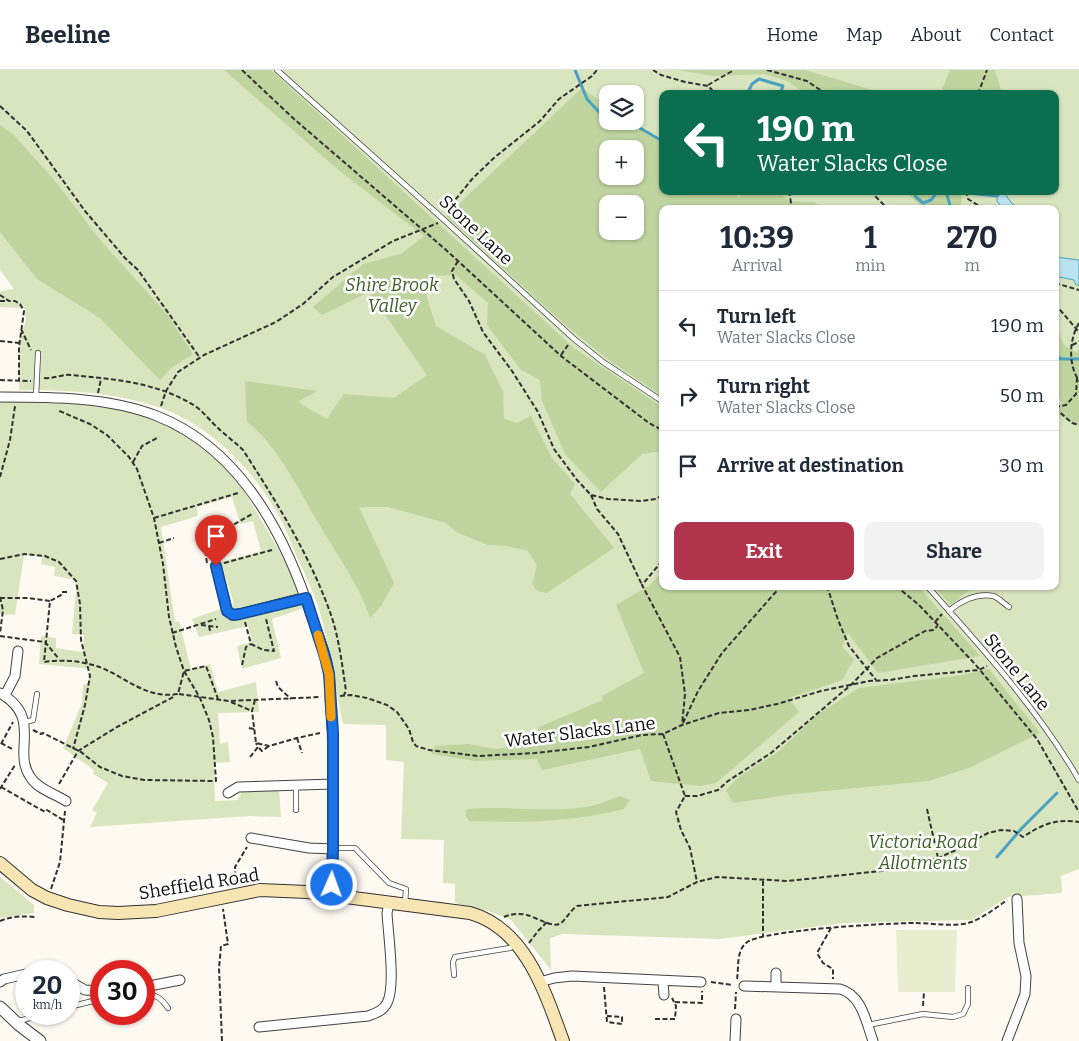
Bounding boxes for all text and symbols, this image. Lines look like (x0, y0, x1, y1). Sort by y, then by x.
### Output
text: Beeline (25, 21, 110, 49)
text: Home (767, 24, 818, 46)
text: Map (846, 24, 882, 46)
text: About (910, 24, 961, 46)
text: Contact (989, 24, 1054, 46)
map controls (599, 85, 644, 240)
button: layers (599, 85, 644, 130)
text: 190 m (757, 108, 855, 150)
icon: left (674, 110, 739, 175)
button: + (599, 140, 644, 185)
text: Water Slacks Close (757, 150, 948, 177)
street label: Stone Lane (435, 190, 517, 270)
button: − (599, 195, 644, 240)
text: 10:39 (720, 220, 794, 256)
text: 1 (864, 220, 877, 256)
text: 270 (946, 220, 998, 256)
text: Arrival (732, 256, 782, 275)
text: min (855, 256, 885, 275)
text: m (965, 256, 980, 275)
park label: Shire Brook Valley (345, 274, 439, 317)
text: Turn left (717, 305, 796, 328)
icon: left (674, 312, 702, 340)
text: 190 m (991, 314, 1044, 337)
text: Water Slacks Close (717, 328, 856, 347)
text: Turn right (717, 375, 810, 398)
icon: right (674, 382, 702, 410)
text: 50 m (1000, 384, 1044, 407)
text: Water Slacks Close (717, 398, 856, 417)
icon: arrive (674, 452, 702, 480)
text: Arrive at destination (717, 454, 904, 477)
text: 30 m (999, 454, 1044, 477)
pin (195, 515, 237, 566)
icon: arrive (202, 522, 230, 550)
button: Exit (674, 522, 854, 580)
button: Share (864, 522, 1044, 580)
street label: Stone Lane (979, 629, 1055, 715)
street label: Water Slacks Lane (503, 712, 657, 752)
park label: Victoria Road Allotments (868, 831, 978, 874)
position arrow (305, 858, 357, 910)
street label: Sheffield Road (137, 864, 261, 904)
speed limit sign: 30 (90, 960, 155, 1025)
text: 20 (33, 971, 62, 1001)
text: km/h (33, 998, 62, 1012)

